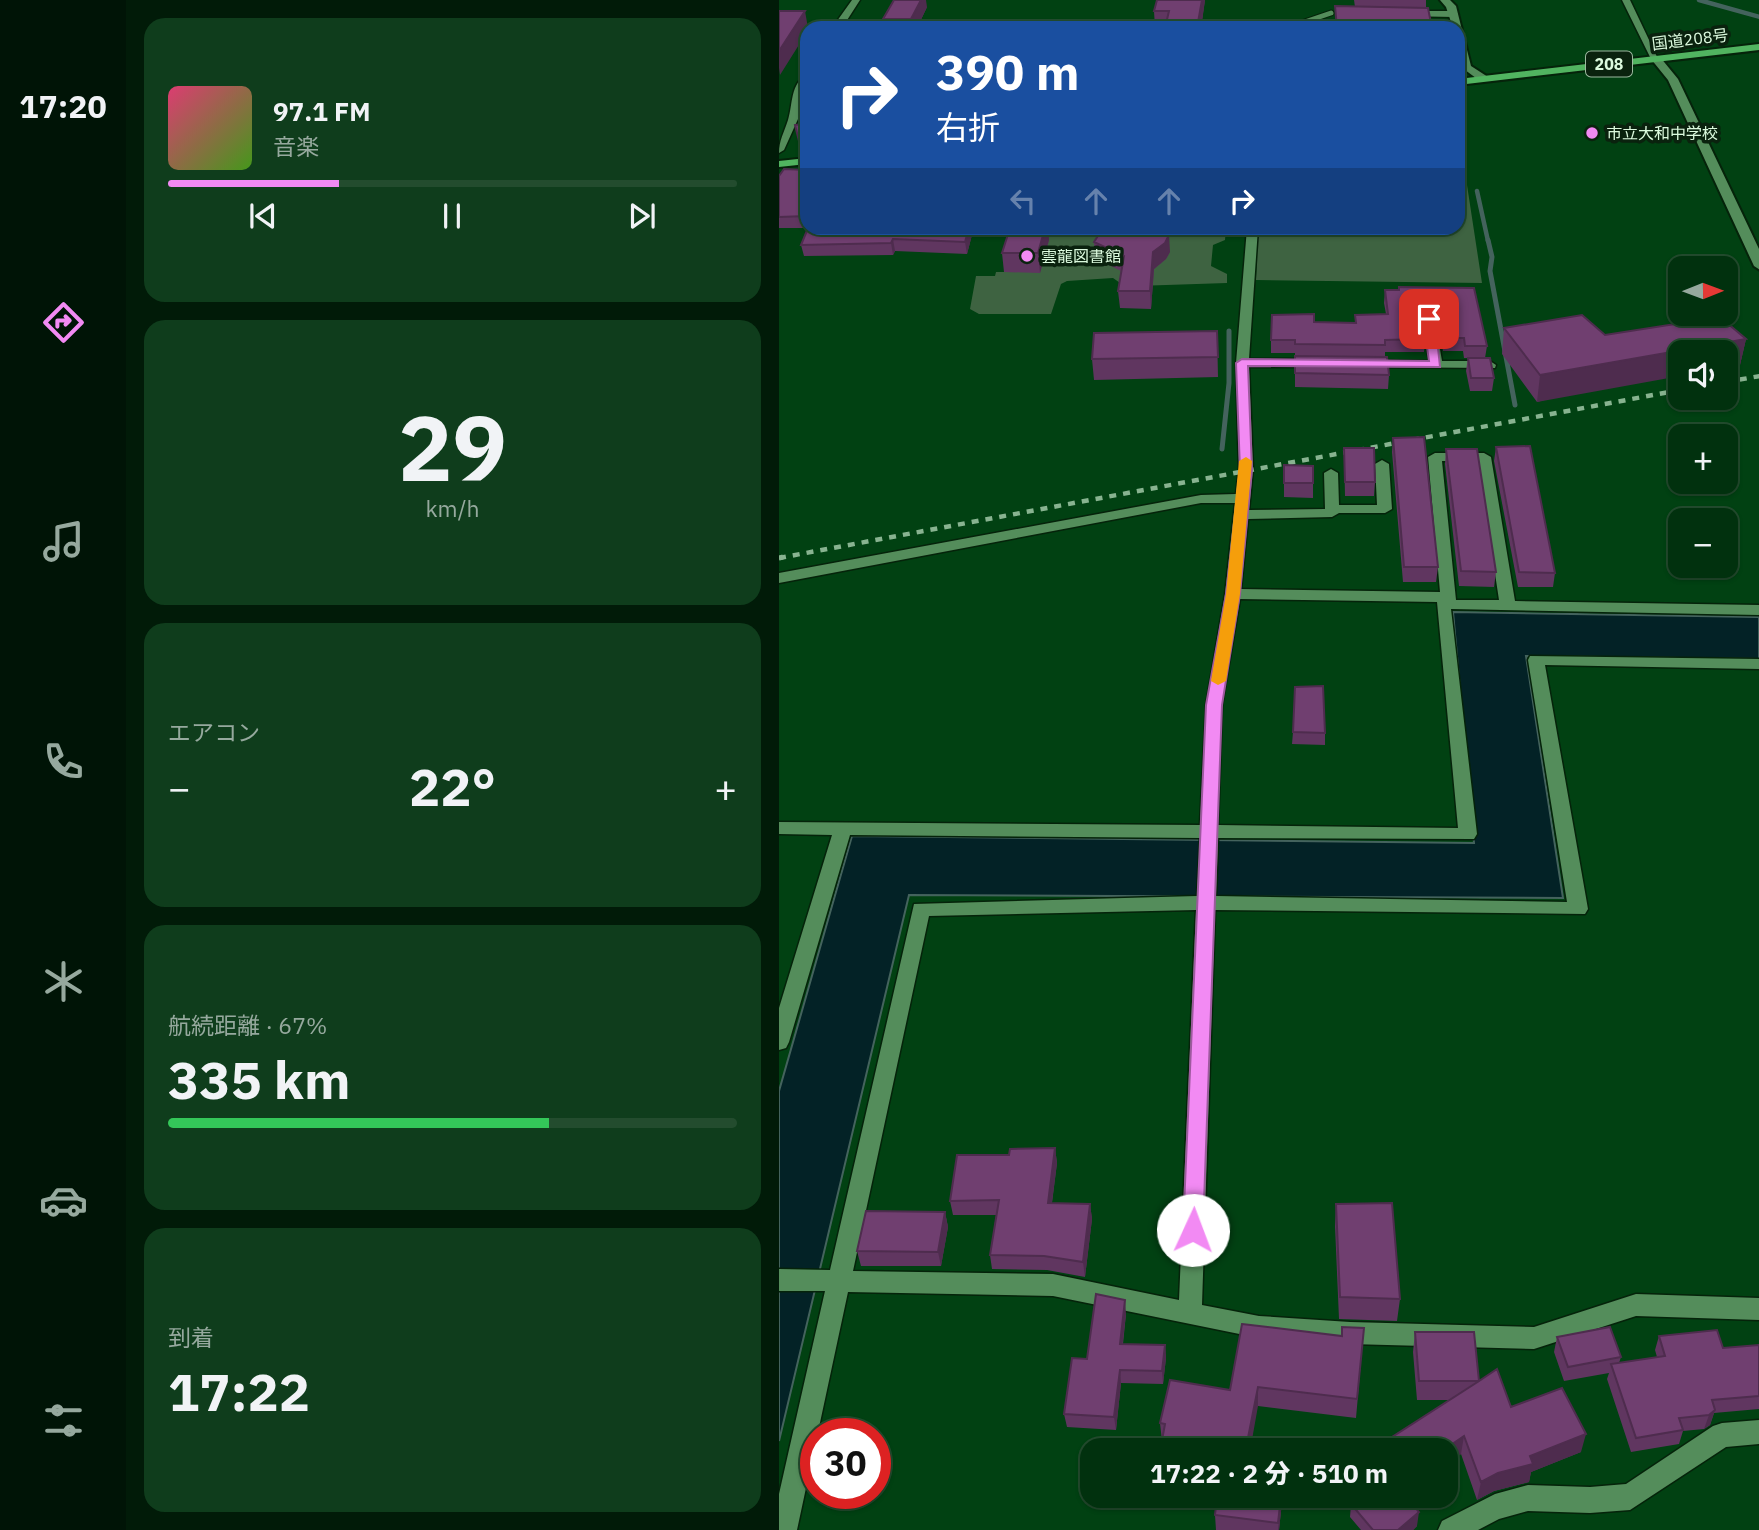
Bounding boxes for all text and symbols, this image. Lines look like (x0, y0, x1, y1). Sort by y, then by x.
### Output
street label: 国道208号 (1651, 24, 1729, 54)
text: 390 m (936, 40, 1080, 103)
icon: right (821, 49, 912, 140)
road number: 208 (1586, 52, 1632, 76)
text: 17:20 (19, 85, 107, 127)
text: 97.1 FM (273, 94, 371, 128)
text: 右折 (936, 106, 1000, 148)
place label: 市立大和中学校 (1606, 123, 1718, 143)
marker: 市立大和中学校 (1584, 125, 1600, 141)
text: 音楽 (273, 131, 319, 161)
icon: left (1004, 182, 1042, 220)
icon: ahead (1077, 182, 1115, 220)
icon: ahead (1150, 182, 1188, 220)
icon: right (1223, 182, 1261, 220)
icon: previous (244, 197, 282, 235)
icon: pause (433, 197, 471, 235)
icon: next (623, 197, 661, 235)
place label: 雲龍図書館 (1041, 246, 1121, 266)
marker: 雲龍図書館 (1019, 248, 1035, 264)
north arrow (1668, 256, 1738, 326)
map controls (1668, 256, 1738, 578)
pin (1399, 289, 1459, 349)
icon: directions (39, 298, 88, 347)
icon: arrive (1410, 300, 1448, 338)
button: sound (1668, 340, 1738, 410)
text: 29 (398, 388, 507, 506)
button: + (1668, 424, 1738, 494)
text: km/h (425, 493, 480, 523)
button: − (1668, 508, 1738, 578)
icon: music (39, 517, 88, 566)
text: エアコン (168, 717, 260, 747)
icon: phone (39, 737, 88, 786)
text: 22° (409, 753, 496, 820)
text: − (168, 763, 191, 812)
text: + (714, 763, 737, 812)
icon: climate (39, 957, 88, 1006)
text: 航続距離 · 67% (168, 1010, 327, 1040)
text: 335 km (168, 1046, 350, 1113)
icon: car (39, 1176, 88, 1225)
position arrow (1156, 1193, 1230, 1267)
text: 到着 (168, 1322, 214, 1352)
text: 17:22 (168, 1358, 310, 1425)
icon: filters (39, 1396, 88, 1445)
speed limit sign: 30 (800, 1418, 891, 1509)
text: 17:22 · 2 分 · 510 m (1150, 1456, 1388, 1490)

